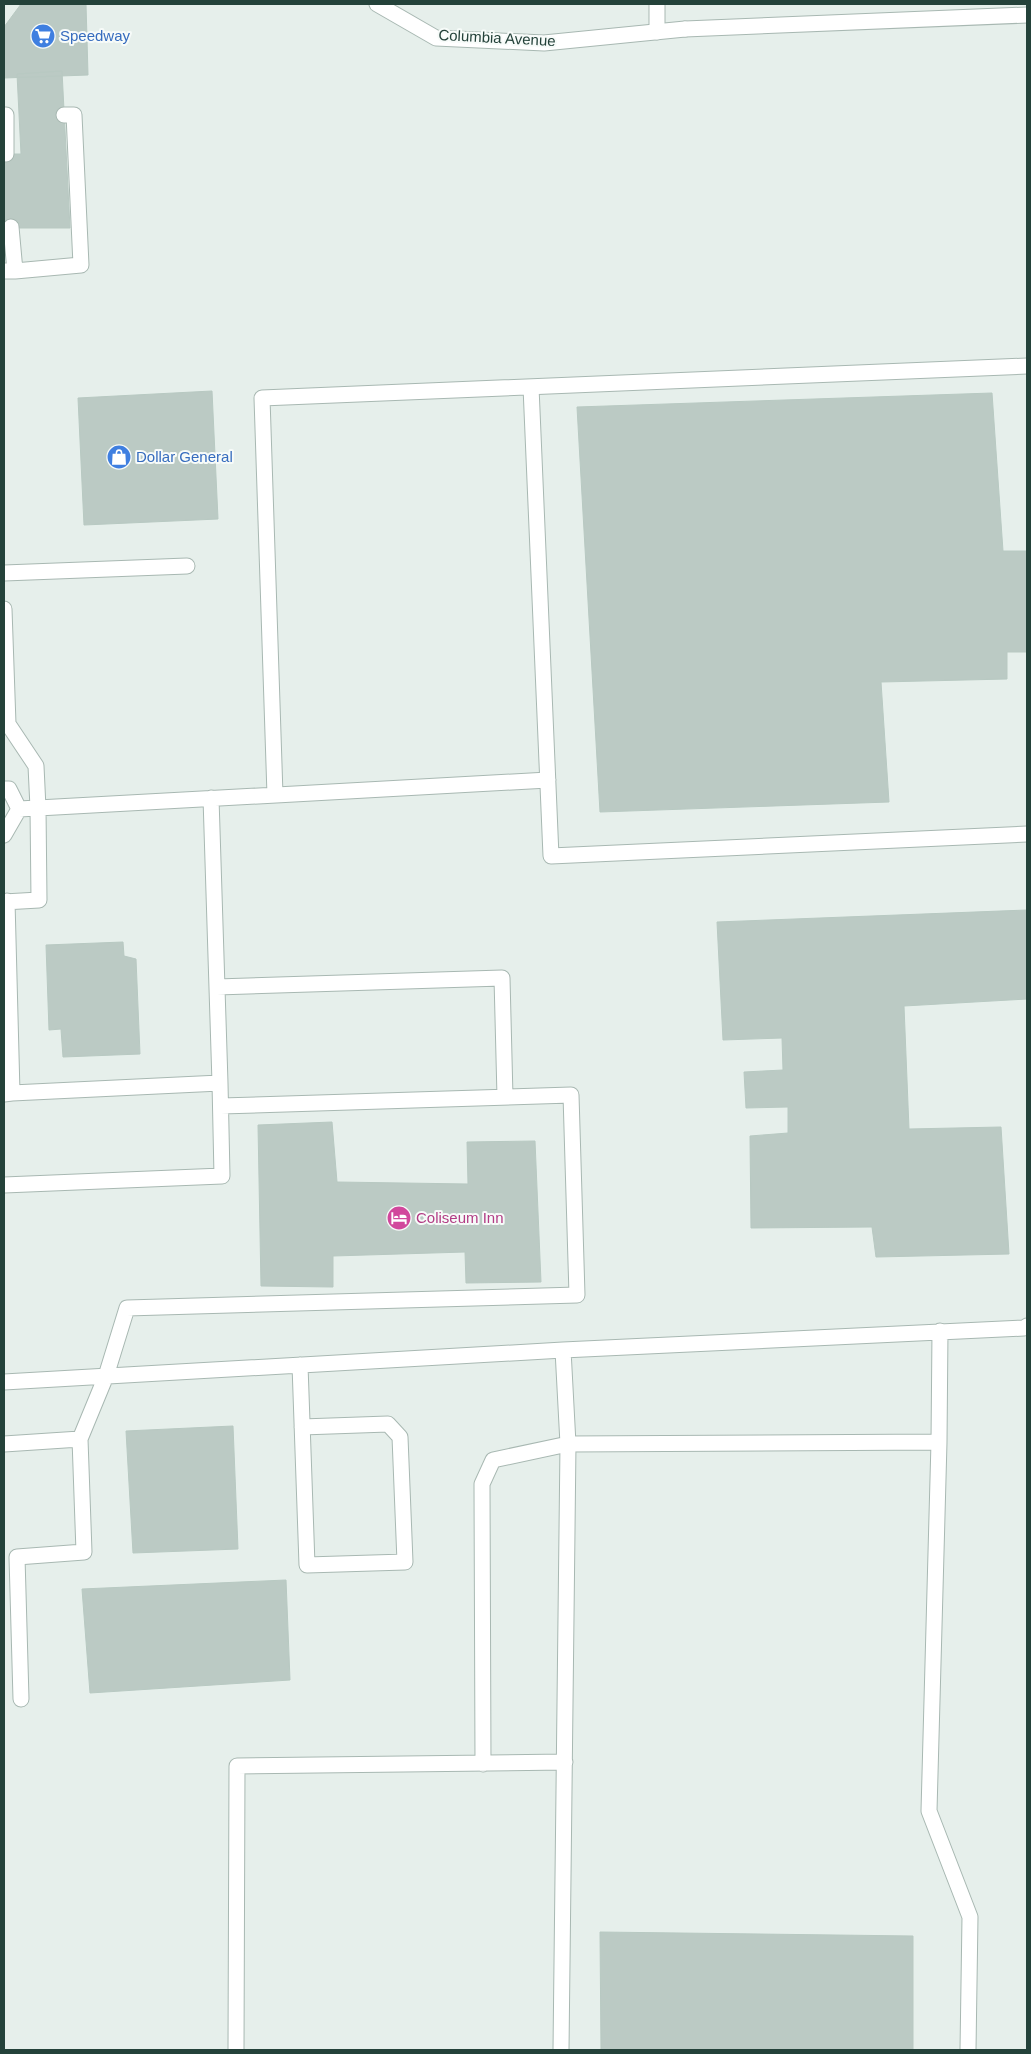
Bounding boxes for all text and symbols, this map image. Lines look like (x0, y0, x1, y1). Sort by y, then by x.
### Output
supermarket icon: Speedway (30, 23, 56, 49)
street label: Columbia Avenue (438, 26, 556, 49)
place label: Speedway (60, 27, 131, 44)
shop icon: Dollar General (106, 444, 132, 470)
place label: Dollar General (136, 448, 233, 465)
hotel icon: Coliseum Inn (386, 1205, 412, 1231)
place label: Coliseum Inn (416, 1209, 504, 1226)

